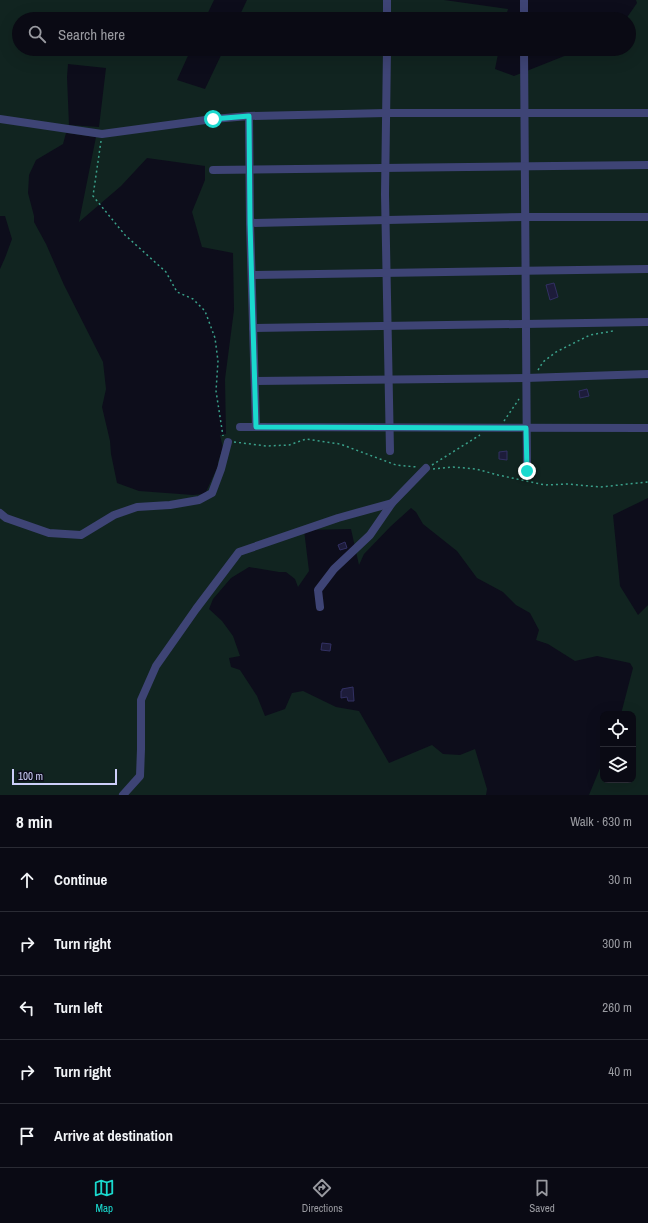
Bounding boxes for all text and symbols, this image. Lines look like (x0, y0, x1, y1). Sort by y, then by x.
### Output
search box (12, 12, 636, 56)
icon: search (26, 23, 48, 45)
text: Search here (58, 24, 125, 45)
route start (204, 110, 222, 128)
route end (518, 462, 536, 480)
map controls (600, 711, 636, 783)
button: locate (600, 711, 636, 747)
button: layers (600, 747, 636, 783)
scale bar (12, 767, 117, 786)
text: 100 m (18, 769, 43, 783)
text: 8 min (16, 810, 52, 833)
text: Walk · 630 m (570, 813, 632, 830)
icon: ahead (16, 869, 38, 891)
text: Continue (54, 869, 107, 890)
text: 30 m (608, 871, 632, 888)
icon: right (16, 933, 38, 955)
text: Turn right (54, 933, 111, 954)
text: 300 m (602, 935, 632, 952)
icon: left (16, 997, 38, 1019)
text: Turn left (54, 997, 102, 1018)
text: 260 m (602, 999, 632, 1016)
icon: right (16, 1061, 38, 1083)
text: Turn right (54, 1061, 111, 1082)
text: 40 m (608, 1063, 632, 1080)
icon: arrive (16, 1125, 38, 1147)
text: Arrive at destination (54, 1125, 173, 1146)
tab: Map (93, 1177, 115, 1215)
tab: Directions (302, 1177, 343, 1215)
tab: Saved (529, 1177, 555, 1215)

